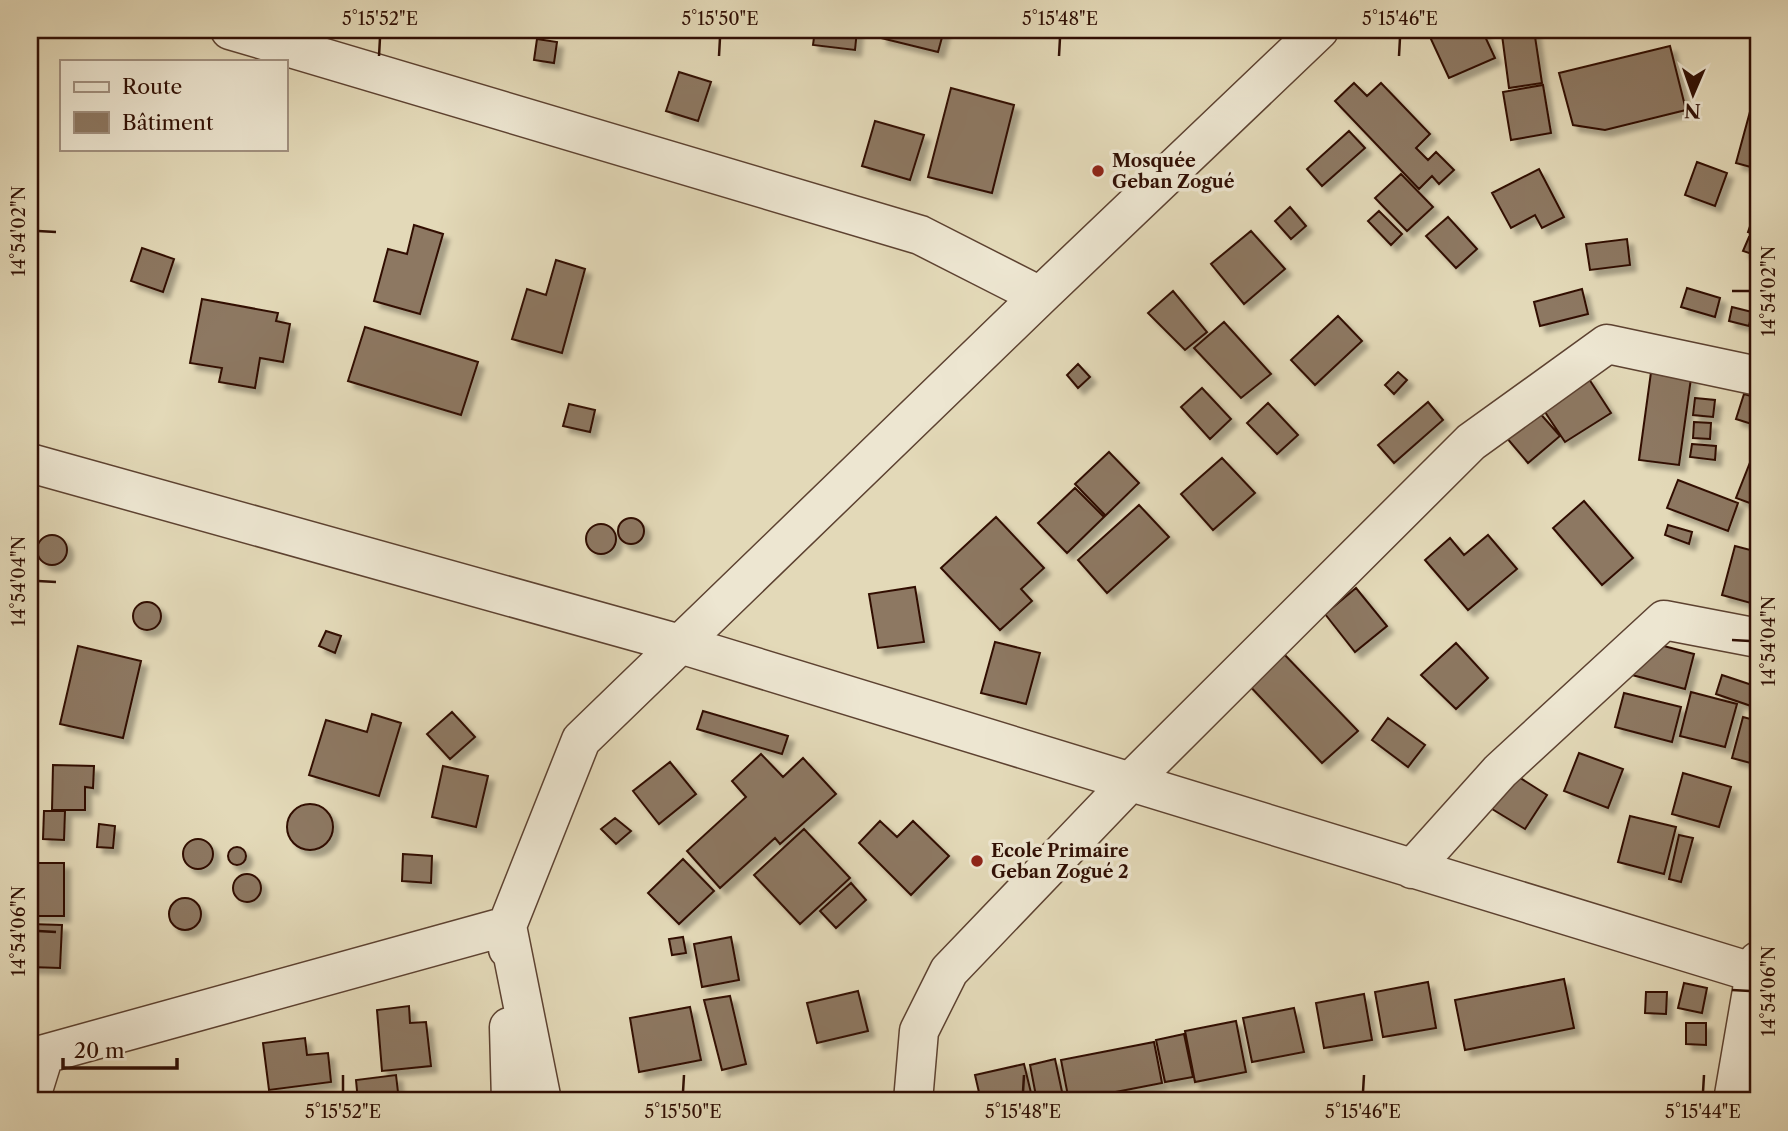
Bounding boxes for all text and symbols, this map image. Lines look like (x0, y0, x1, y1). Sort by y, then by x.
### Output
text: 5°15'52"E (342, 8, 418, 30)
text: 5°15'50"E (681, 8, 759, 30)
text: 5°15'48"E (1022, 8, 1098, 30)
text: 5°15'46"E (1362, 8, 1438, 30)
legend (60, 60, 287, 150)
north arrow (1658, 60, 1728, 130)
text: Route (122, 74, 182, 99)
text: N (1684, 99, 1701, 122)
text: Bâtiment (122, 110, 214, 135)
place label: Mosquée Geban Zogué (1112, 150, 1235, 193)
marker: Mosquée Geban Zogué (1090, 163, 1106, 179)
text: 14°54'02"N (8, 185, 30, 276)
text: 14°54'02"N (1758, 245, 1780, 336)
text: 14°54'04"N (8, 535, 30, 626)
text: 14°54'04"N (1758, 595, 1780, 686)
place label: Ecole Primaire Geban Zogué 2 (991, 840, 1129, 883)
marker: Ecole Primaire Geban Zogué 2 (969, 853, 985, 869)
text: 14°54'06"N (8, 885, 30, 976)
text: 14°54'06"N (1758, 945, 1780, 1036)
scale bar (63, 1026, 177, 1070)
text: 20 m (74, 1038, 125, 1063)
text: 5°15'52"E (305, 1101, 381, 1123)
text: 5°15'50"E (644, 1101, 722, 1123)
text: 5°15'48"E (985, 1101, 1061, 1123)
text: 5°15'46"E (1325, 1101, 1401, 1123)
text: 5°15'44"E (1665, 1101, 1741, 1123)

